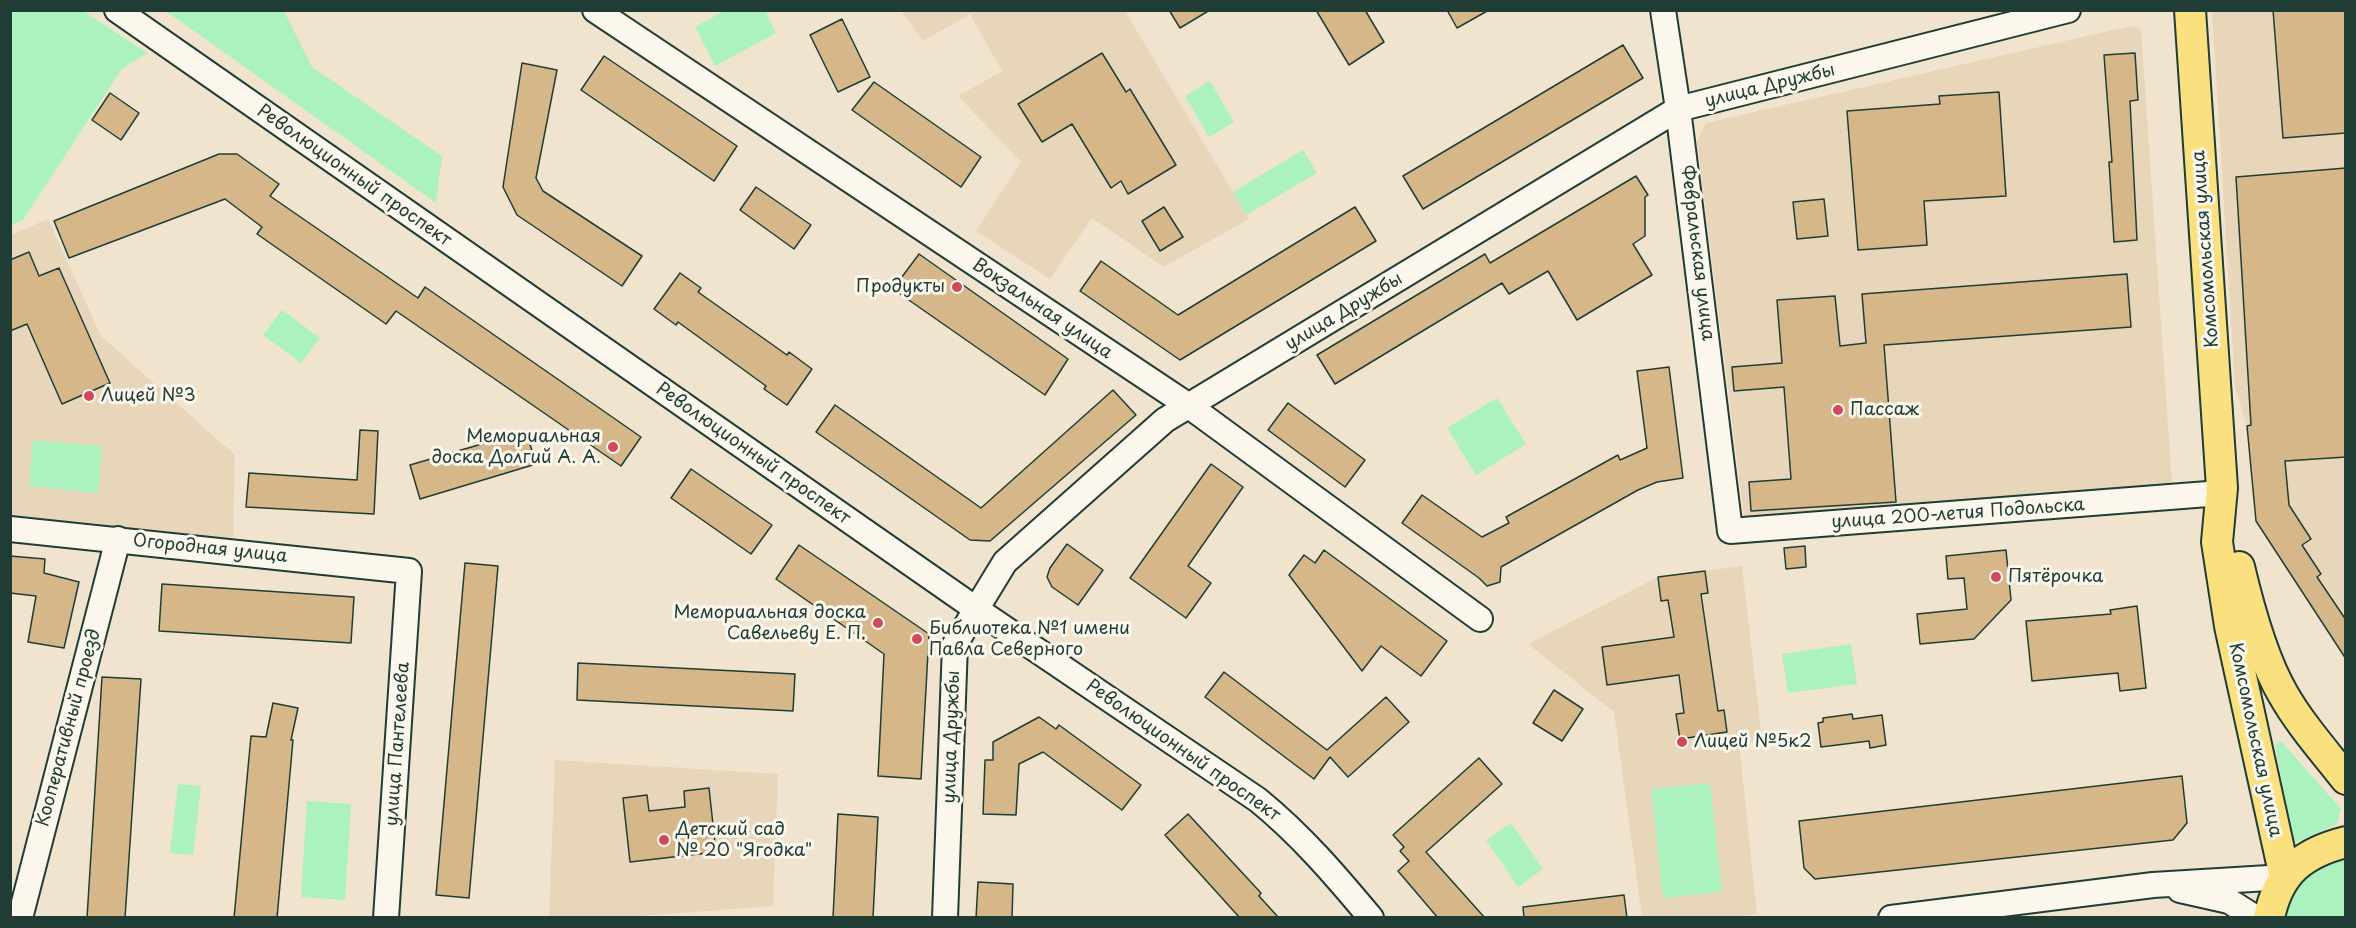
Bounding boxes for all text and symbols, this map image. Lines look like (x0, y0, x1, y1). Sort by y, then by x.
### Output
street label: улица Дружбы (1703, 59, 1837, 113)
street label: Революционный проспект (253, 101, 455, 251)
street label: Комсомольская улица (2188, 150, 2224, 348)
street label: Февральская улица (1676, 164, 1718, 342)
street label: Вокзальная улица (968, 254, 1116, 364)
street label: улица Дружбы (1281, 268, 1407, 356)
place label: Продукты (856, 276, 945, 298)
marker: Продукты (950, 280, 964, 294)
street label: Революционный проспект (652, 379, 854, 529)
place label: Лицей №3 (101, 385, 196, 407)
marker: Лицей №3 (82, 389, 96, 403)
place label: Пассаж (1850, 399, 1919, 421)
marker: Пассаж (1831, 403, 1845, 417)
place label: Мемориальная доска Долгий А. А. (431, 426, 601, 468)
marker: Мемориальная доска Долгий А. А. (606, 440, 620, 454)
street label: улица 200-летия Подольска (1831, 494, 2085, 534)
street label: Огородная улица (132, 530, 288, 568)
place label: Пятёрочка (2008, 566, 2103, 588)
marker: Пятёрочка (1989, 570, 2003, 584)
place label: Мемориальная доска Савельеву Е. П. (673, 602, 866, 644)
marker: Мемориальная доска Савельеву Е. П. (871, 616, 885, 630)
place label: Библиотека №1 имени Павла Северного (929, 618, 1130, 660)
street label: Кооперативный проезд (32, 627, 106, 829)
marker: Библиотека №1 имени Павла Северного (910, 632, 924, 646)
street label: Комсомольская улица (2224, 641, 2286, 839)
street label: улица Пантелеева (381, 661, 415, 827)
street label: улица Дружбы (939, 670, 965, 804)
street label: Революционный проспект (1082, 676, 1284, 826)
place label: Лицей №5к2 (1694, 731, 1812, 753)
marker: Лицей №5к2 (1675, 735, 1689, 749)
place label: Детский сад № 20 "Ягодка" (676, 819, 812, 862)
marker: Детский сад № 20 "Ягодка" (657, 833, 671, 847)

